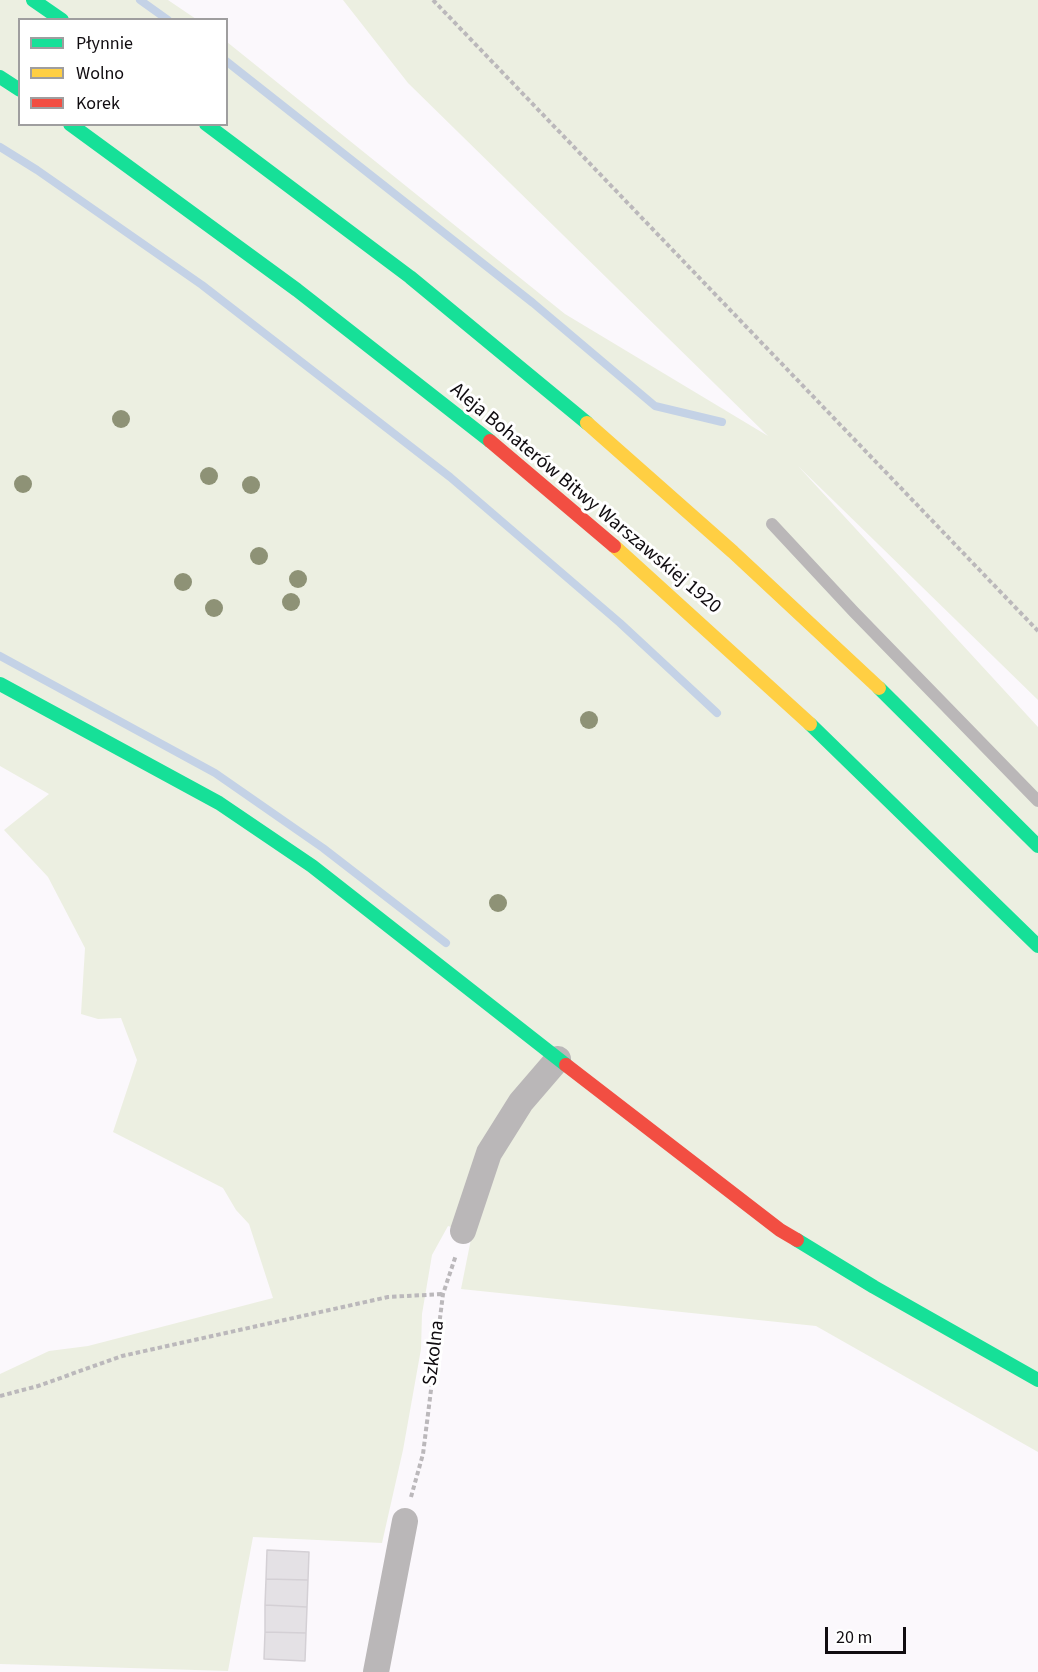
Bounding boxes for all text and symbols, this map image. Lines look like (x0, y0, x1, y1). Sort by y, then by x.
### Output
legend (18, 18, 228, 126)
text: Płynnie (76, 31, 133, 56)
text: Wolno (76, 61, 124, 86)
text: Korek (76, 91, 120, 116)
street label: Aleja Bohaterów Bitwy Warszawskiej 1920 (444, 378, 726, 620)
street label: Szkolna (419, 1319, 451, 1387)
scale bar (828, 1615, 909, 1653)
text: 20 m (836, 1625, 872, 1650)

